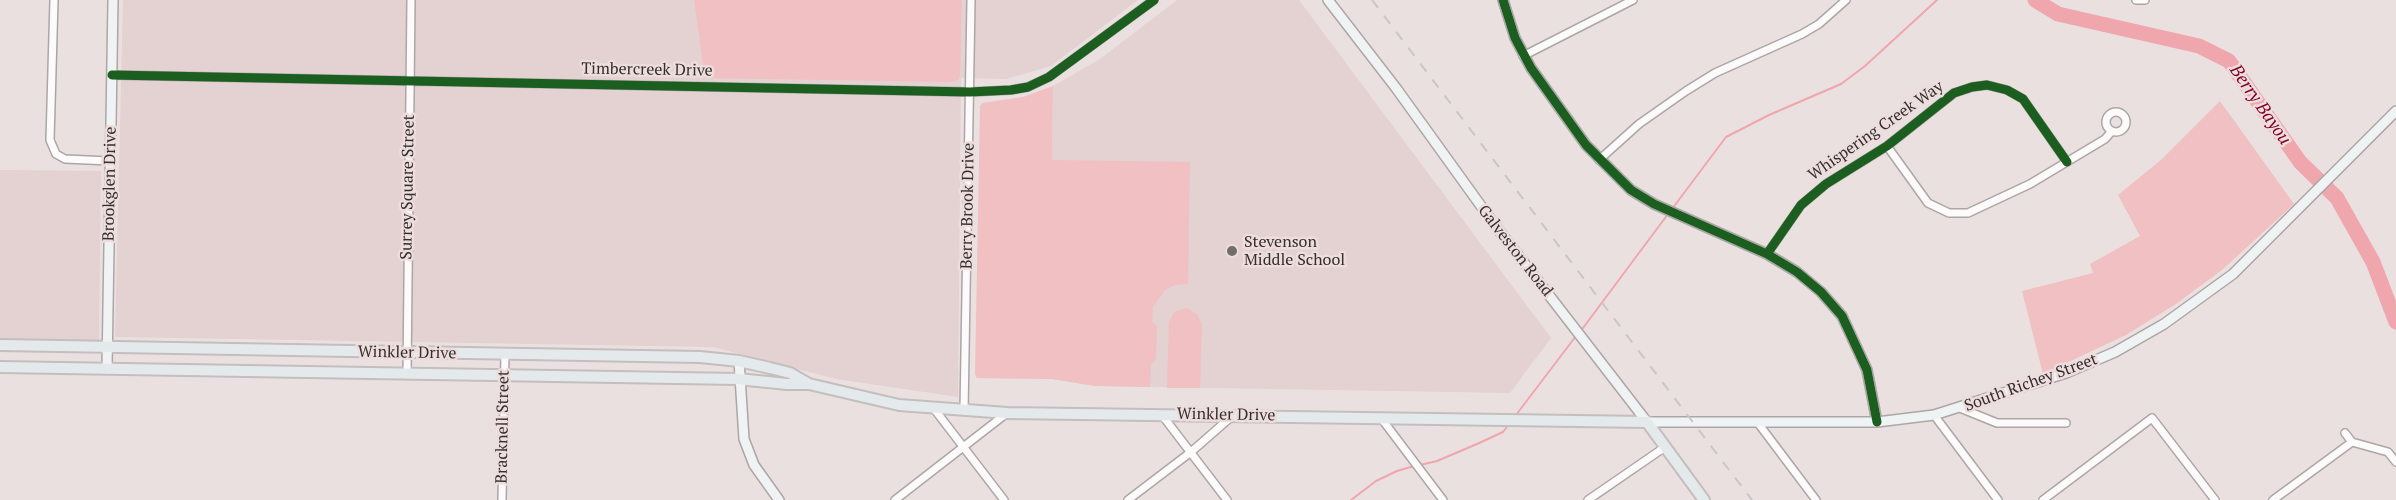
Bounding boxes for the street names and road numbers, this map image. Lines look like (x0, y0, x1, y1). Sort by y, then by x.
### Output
street label: Timbercreek Drive (581, 59, 713, 81)
street label: Whispering Creek Way (1805, 77, 1947, 185)
street label: Surrey Square Street (397, 114, 419, 260)
street label: Brookglen Drive (99, 127, 121, 241)
street label: Berry Brook Drive (957, 143, 979, 269)
street label: Galveston Road (1473, 202, 1557, 300)
street label: Winkler Drive (358, 343, 456, 363)
street label: South Richey Street (1962, 350, 2100, 416)
street label: Bracknell Street (492, 370, 514, 484)
street label: Winkler Drive (1177, 405, 1275, 425)

